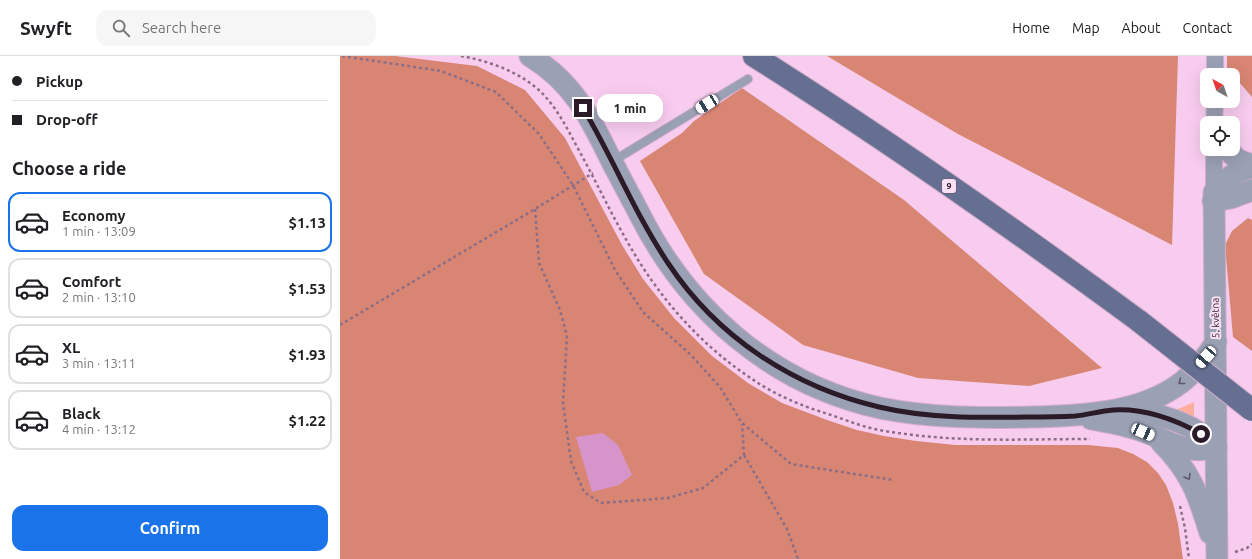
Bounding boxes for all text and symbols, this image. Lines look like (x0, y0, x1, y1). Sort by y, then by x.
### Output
search box (96, 10, 376, 46)
text: Swyft (20, 17, 72, 39)
icon: search (110, 17, 132, 39)
text: Search here (142, 19, 221, 36)
text: Home (1012, 20, 1050, 36)
text: Map (1072, 20, 1100, 36)
text: About (1122, 20, 1161, 36)
text: Contact (1183, 20, 1232, 36)
north arrow (1200, 68, 1240, 108)
map controls (1200, 68, 1240, 156)
text: Pickup (36, 73, 83, 90)
car (694, 93, 720, 115)
callout: 1 min (597, 94, 663, 122)
route end (574, 99, 592, 117)
text: 1 min (614, 101, 646, 115)
text: Drop-off (36, 111, 98, 128)
button: locate (1200, 116, 1240, 156)
text: Choose a ride (12, 158, 126, 178)
road number: 9 (942, 179, 956, 193)
icon: car (14, 204, 50, 240)
text: Economy (62, 207, 126, 224)
text: $1.13 (288, 214, 326, 231)
text: 1 min · 13:09 (62, 224, 136, 238)
icon: car (14, 270, 50, 306)
text: Comfort (62, 273, 121, 290)
text: $1.53 (288, 280, 326, 297)
text: 2 min · 13:10 (62, 290, 136, 304)
street label: 5. května (1210, 298, 1221, 338)
icon: car (14, 336, 50, 372)
text: XL (62, 339, 80, 356)
car (1194, 344, 1218, 370)
text: $1.93 (288, 346, 326, 363)
text: 3 min · 13:11 (62, 356, 136, 370)
one-way arrow (1179, 377, 1186, 384)
icon: car (14, 402, 50, 438)
text: Black (62, 405, 101, 422)
text: $1.22 (288, 412, 326, 429)
text: 4 min · 13:12 (62, 422, 136, 436)
car (1130, 422, 1156, 442)
route start (1192, 425, 1210, 443)
one-way arrow (1184, 473, 1191, 480)
button: Confirm (12, 505, 328, 551)

